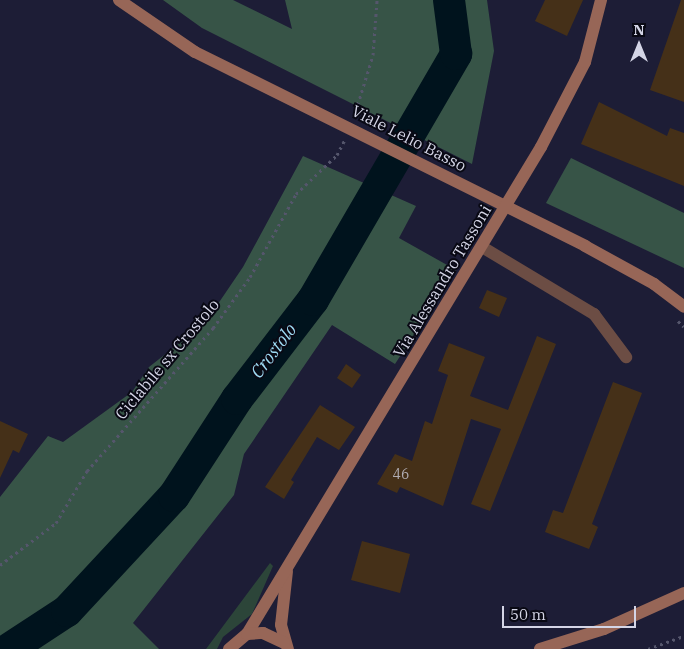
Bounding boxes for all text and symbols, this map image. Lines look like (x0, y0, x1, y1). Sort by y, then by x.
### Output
north arrow (614, 20, 664, 70)
text: N (633, 21, 645, 39)
street label: Viale Lelio Basso (349, 101, 469, 175)
street label: Via Alessandro Tassoni (389, 201, 495, 361)
street label: Ciclabile sx Crostolo (111, 295, 223, 423)
water label: Crostolo (246, 319, 302, 383)
house number: 46 (393, 466, 409, 482)
scale bar (504, 596, 638, 628)
text: 50 m (510, 605, 546, 624)

